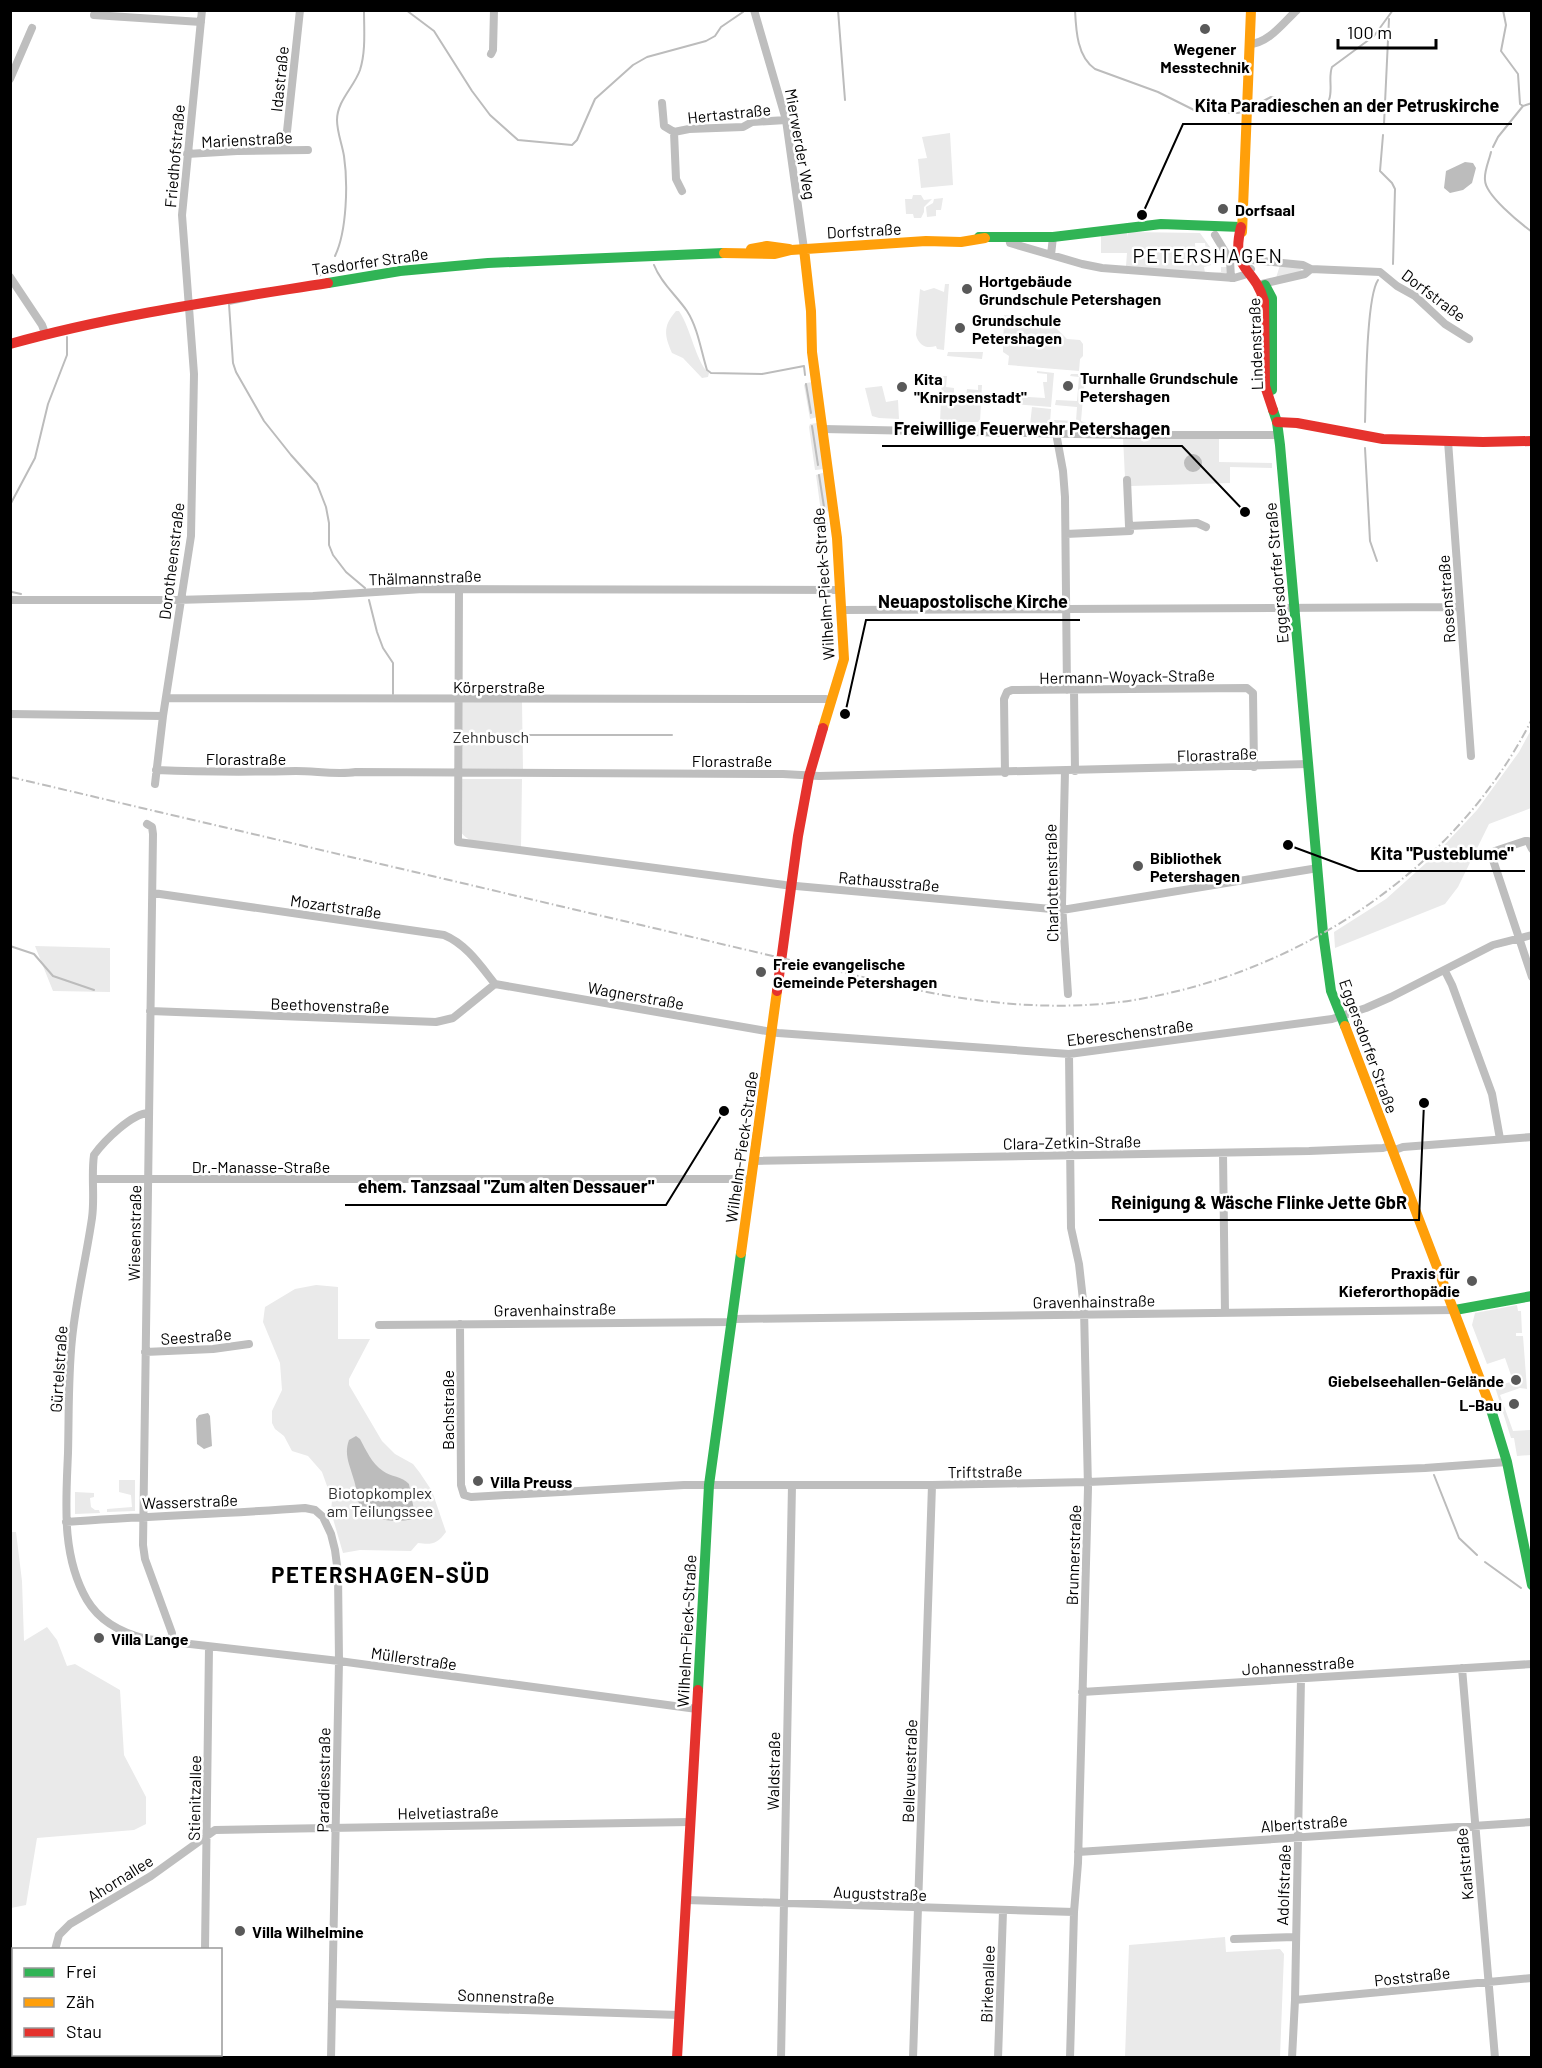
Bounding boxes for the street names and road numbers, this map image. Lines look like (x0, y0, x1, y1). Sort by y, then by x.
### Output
street label: Idastraße (266, 45, 292, 113)
street label: Mierwerder Weg (782, 87, 820, 201)
street label: Hertastraße (686, 99, 772, 127)
street label: Friedhofstraße (160, 104, 188, 208)
street label: Marienstraße (201, 127, 293, 151)
street label: Dorfstraße (826, 219, 902, 241)
street label: Tasdorfer Straße (311, 243, 429, 279)
street label: Dorfstraße (1398, 265, 1470, 325)
street label: Lindenstraße (1244, 297, 1266, 391)
street label: Dorotheenstraße (154, 501, 188, 621)
street label: Eggersdorfer Straße (1260, 502, 1292, 644)
street label: Wilhelm-Pieck-Straße (808, 507, 838, 661)
street label: Rosenstraße (1433, 554, 1459, 644)
street label: Thälmannstraße (368, 566, 482, 588)
street label: Hermann-Woyack-Straße (1039, 665, 1215, 687)
street label: Körperstraße (453, 677, 545, 696)
street label: Florastraße (1177, 743, 1257, 765)
street label: Florastraße (206, 749, 286, 768)
street label: Florastraße (692, 751, 772, 770)
street label: Charlottenstraße (1040, 824, 1062, 942)
street label: Rathausstraße (838, 867, 940, 895)
street label: Mozartstraße (289, 890, 383, 922)
street label: Eggersdorfer Straße (1336, 976, 1402, 1116)
street label: Wagnerstraße (586, 977, 686, 1013)
street label: Beethovenstraße (270, 993, 390, 1017)
street label: Ebereschenstraße (1066, 1015, 1194, 1049)
street label: Wilhelm-Pieck-Straße (721, 1070, 761, 1224)
street label: Clara-Zetkin-Straße (1003, 1131, 1141, 1153)
street label: Dr.-Manasse-Straße (192, 1157, 330, 1176)
street label: Wiesenstraße (124, 1185, 144, 1281)
street label: Gravenhainstraße (1033, 1290, 1155, 1312)
street label: Gravenhainstraße (494, 1298, 616, 1320)
street label: Seestraße (160, 1324, 232, 1348)
street label: Gürtelstraße (45, 1325, 71, 1413)
street label: Bachstraße (438, 1370, 457, 1450)
street label: Triftstraße (948, 1461, 1022, 1481)
street label: Wasserstraße (142, 1490, 238, 1512)
street label: Brunnerstraße (1062, 1504, 1084, 1606)
street label: Wilhelm-Pieck-Straße (673, 1554, 699, 1708)
street label: Müllerstraße (370, 1643, 458, 1673)
street label: Johannesstraße (1241, 1652, 1355, 1678)
street label: Bellevuestraße (898, 1719, 920, 1823)
street label: Paradiesstraße (313, 1727, 333, 1833)
street label: Waldstraße (763, 1731, 783, 1811)
street label: Stienitzallee (184, 1755, 204, 1841)
street label: Helvetiastraße (397, 1802, 499, 1822)
street label: Albertstraße (1260, 1810, 1348, 1836)
street label: Karlstraße (1451, 1827, 1477, 1901)
street label: Adolfstraße (1272, 1844, 1294, 1926)
street label: Ahornallee (84, 1850, 156, 1906)
street label: Auguststraße (833, 1882, 927, 1904)
street label: Birkenallee (976, 1945, 998, 2023)
street label: Poststraße (1373, 1963, 1451, 1989)
street label: Sonnenstraße (457, 1985, 555, 2007)

